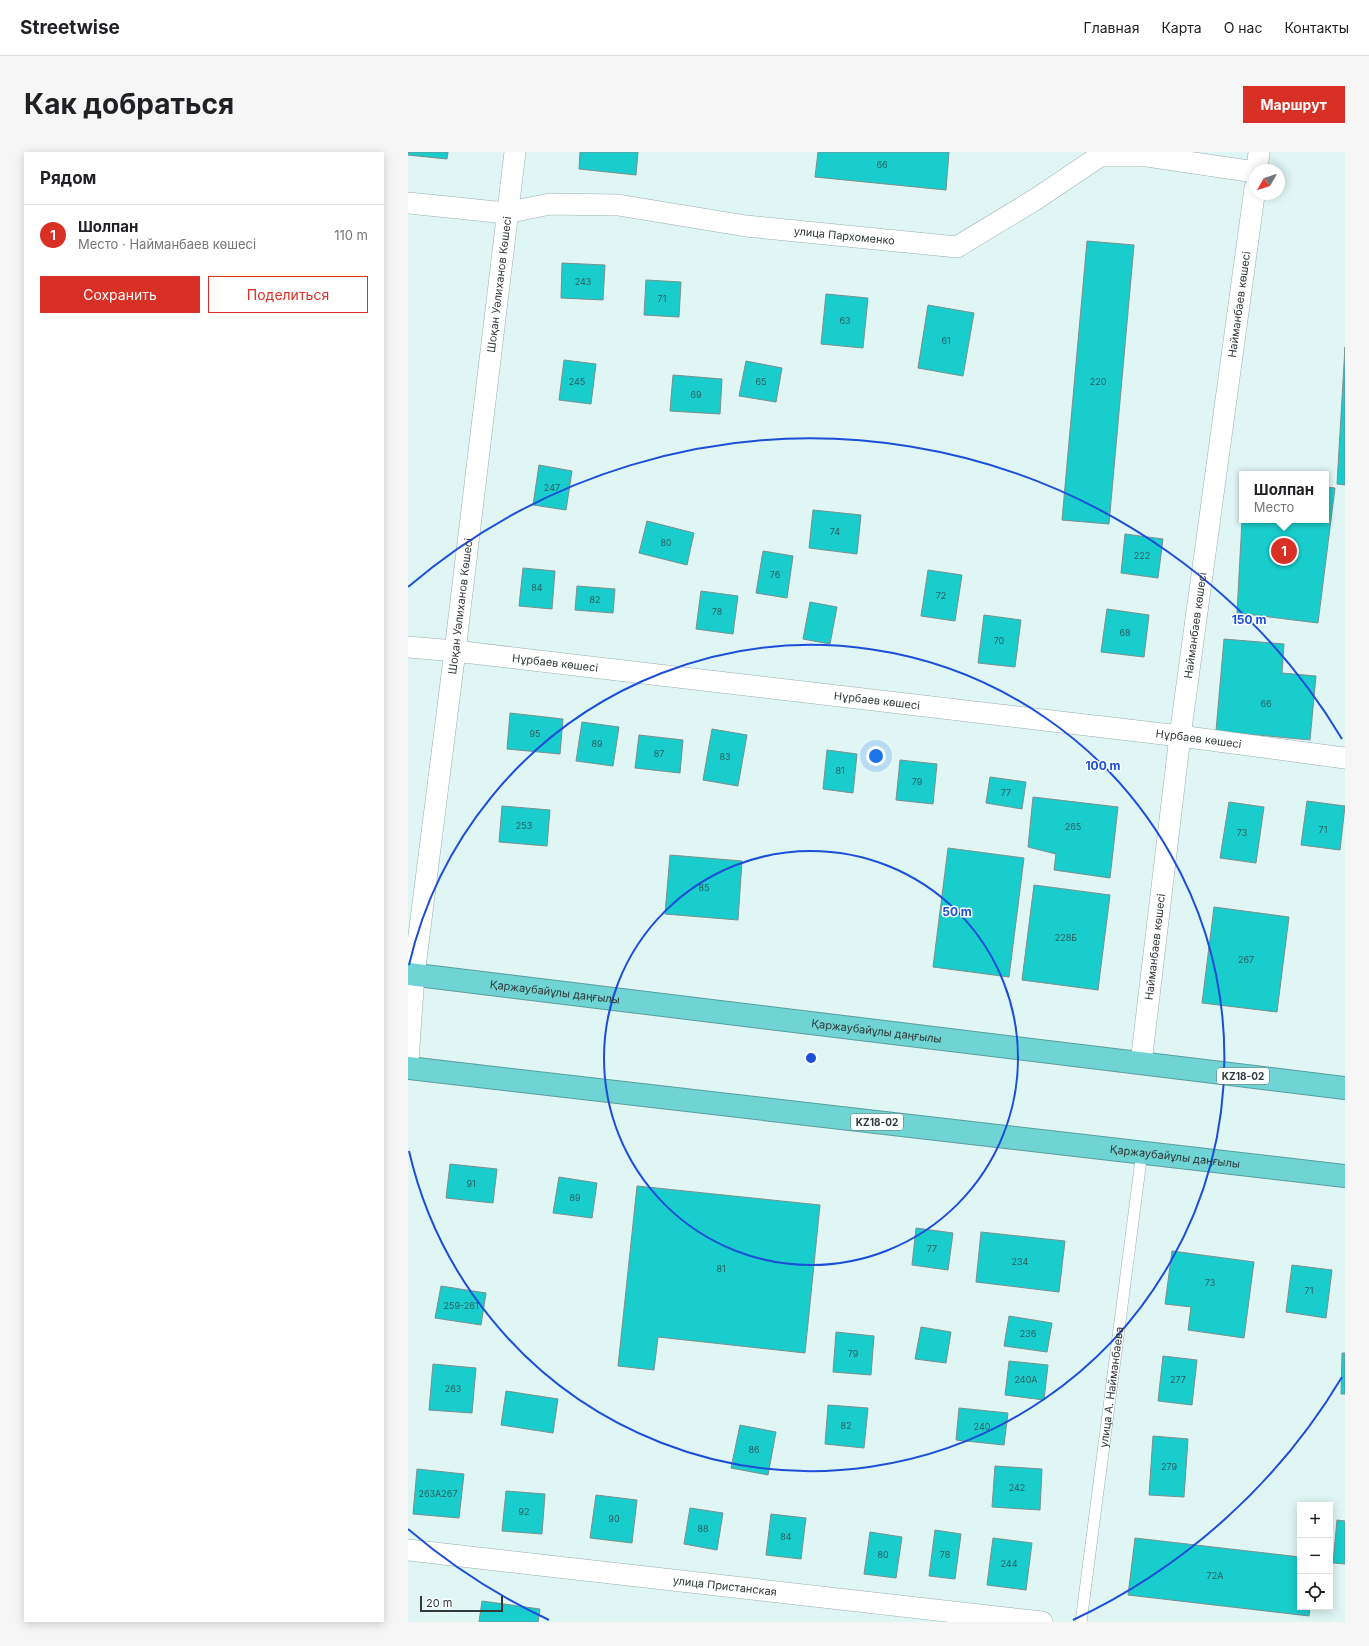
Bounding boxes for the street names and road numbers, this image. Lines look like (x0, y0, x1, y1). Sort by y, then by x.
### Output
street label: Шоқан Уәлиханов Көшесі (484, 216, 514, 353)
street label: улица Пархоменко (793, 224, 896, 248)
street label: Найманбаев көшесі (1225, 250, 1253, 358)
street label: Шоқан Уәлиханов Көшесі (445, 537, 476, 675)
street label: Найманбаев көшесі (1181, 571, 1209, 679)
street label: Нұрбаев көшесі (511, 651, 599, 675)
street label: Нұрбаев көшесі (833, 688, 921, 712)
street label: Нұрбаев көшесі (1155, 726, 1242, 751)
street label: Найманбаев көшесі (1142, 893, 1168, 1001)
street label: Қаржаубайұлы даңғылы (489, 977, 621, 1007)
street label: Қаржаубайұлы даңғылы (811, 1016, 942, 1046)
road number: KZ18-02 (1217, 1068, 1269, 1084)
road number: KZ18-02 (851, 1114, 903, 1130)
street label: Қаржаубайұлы даңғылы (1109, 1142, 1241, 1171)
street label: улица А. Найманбаева (1097, 1326, 1126, 1448)
street label: улица Пристанская (672, 1573, 778, 1599)

